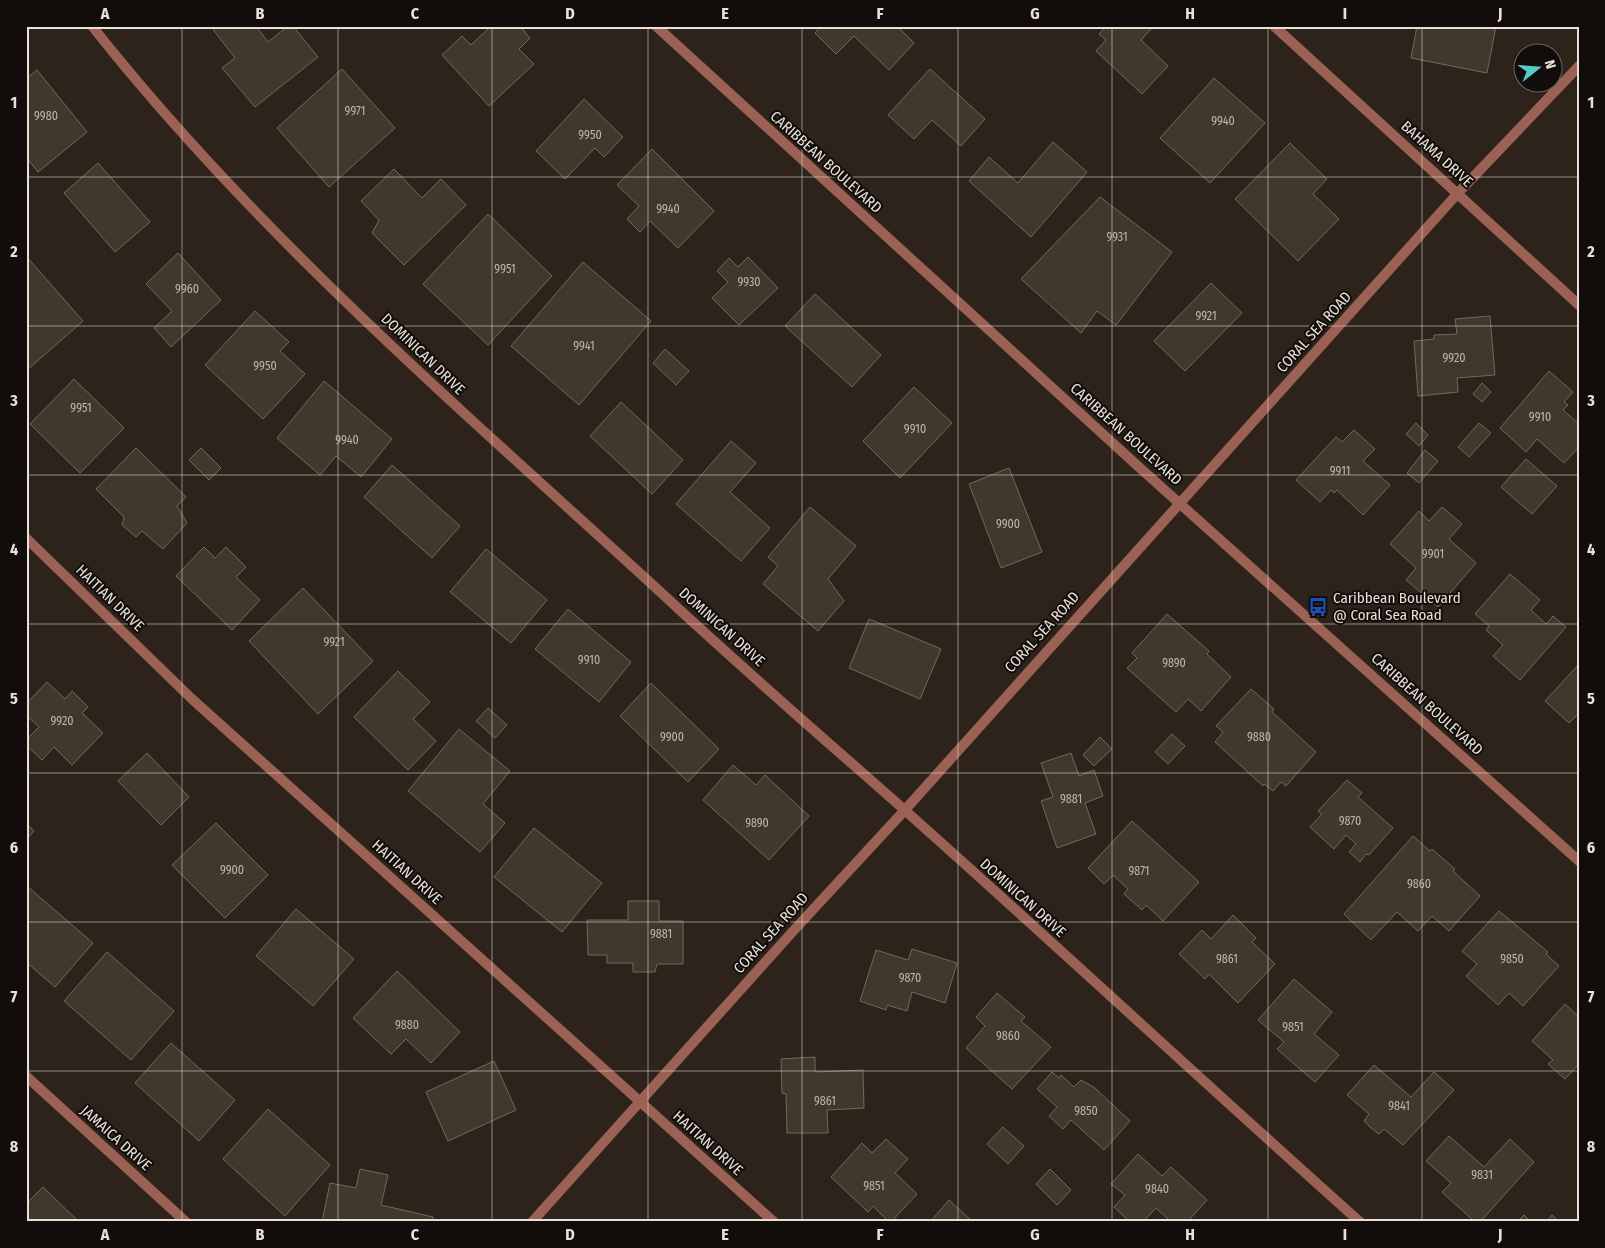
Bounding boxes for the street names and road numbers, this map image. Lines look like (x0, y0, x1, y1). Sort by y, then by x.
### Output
street label: CARIBBEAN BOULEVARD (767, 107, 885, 217)
street label: BAHAMA DRIVE (1397, 117, 1477, 191)
street label: CORAL SEA ROAD (1273, 288, 1355, 376)
street label: DOMINICAN DRIVE (377, 310, 469, 398)
street label: CARIBBEAN BOULEVARD (1067, 379, 1185, 489)
street label: HAITIAN DRIVE (72, 561, 148, 635)
street label: DOMINICAN DRIVE (675, 584, 769, 670)
street label: CORAL SEA ROAD (1001, 588, 1083, 676)
street label: CARIBBEAN BOULEVARD (1368, 649, 1486, 759)
street label: HAITIAN DRIVE (368, 836, 446, 908)
street label: DOMINICAN DRIVE (976, 855, 1070, 941)
street label: CORAL SEA ROAD (730, 889, 812, 977)
street label: JAMAICA DRIVE (77, 1102, 155, 1174)
street label: HAITIAN DRIVE (669, 1107, 747, 1179)

